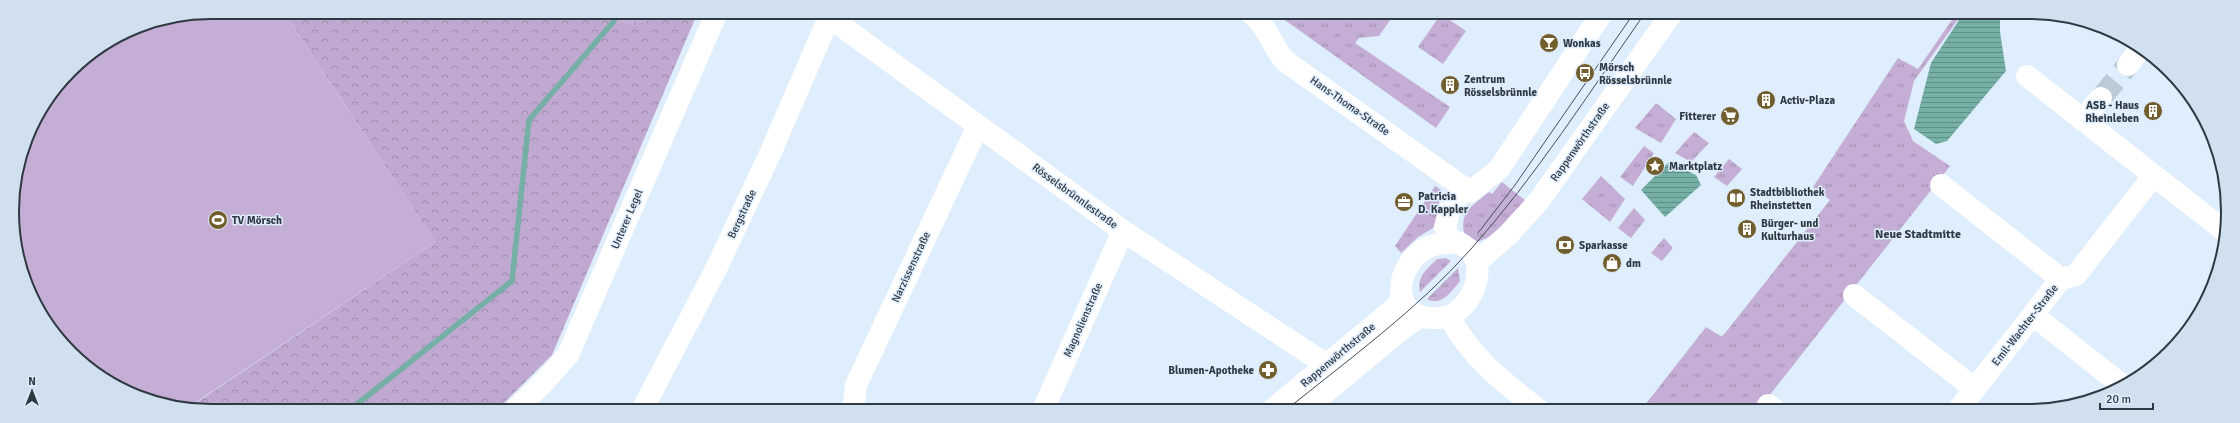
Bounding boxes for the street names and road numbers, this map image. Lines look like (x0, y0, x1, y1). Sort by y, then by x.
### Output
street label: Hans-Thoma-Straße (1308, 74, 1392, 138)
street label: Rappenwörthstraße (1548, 100, 1612, 184)
street label: Rösselsbrünnlestraße (1030, 161, 1120, 231)
street label: Unterer Legel (609, 187, 645, 251)
street label: Bergstraße (725, 187, 759, 241)
street label: Narzissenstraße (889, 229, 933, 305)
street label: Magnolienstraße (1061, 281, 1105, 359)
street label: Emil-Wachter-Straße (1989, 282, 2061, 368)
street label: Rappenwörthstraße (1298, 320, 1378, 390)

